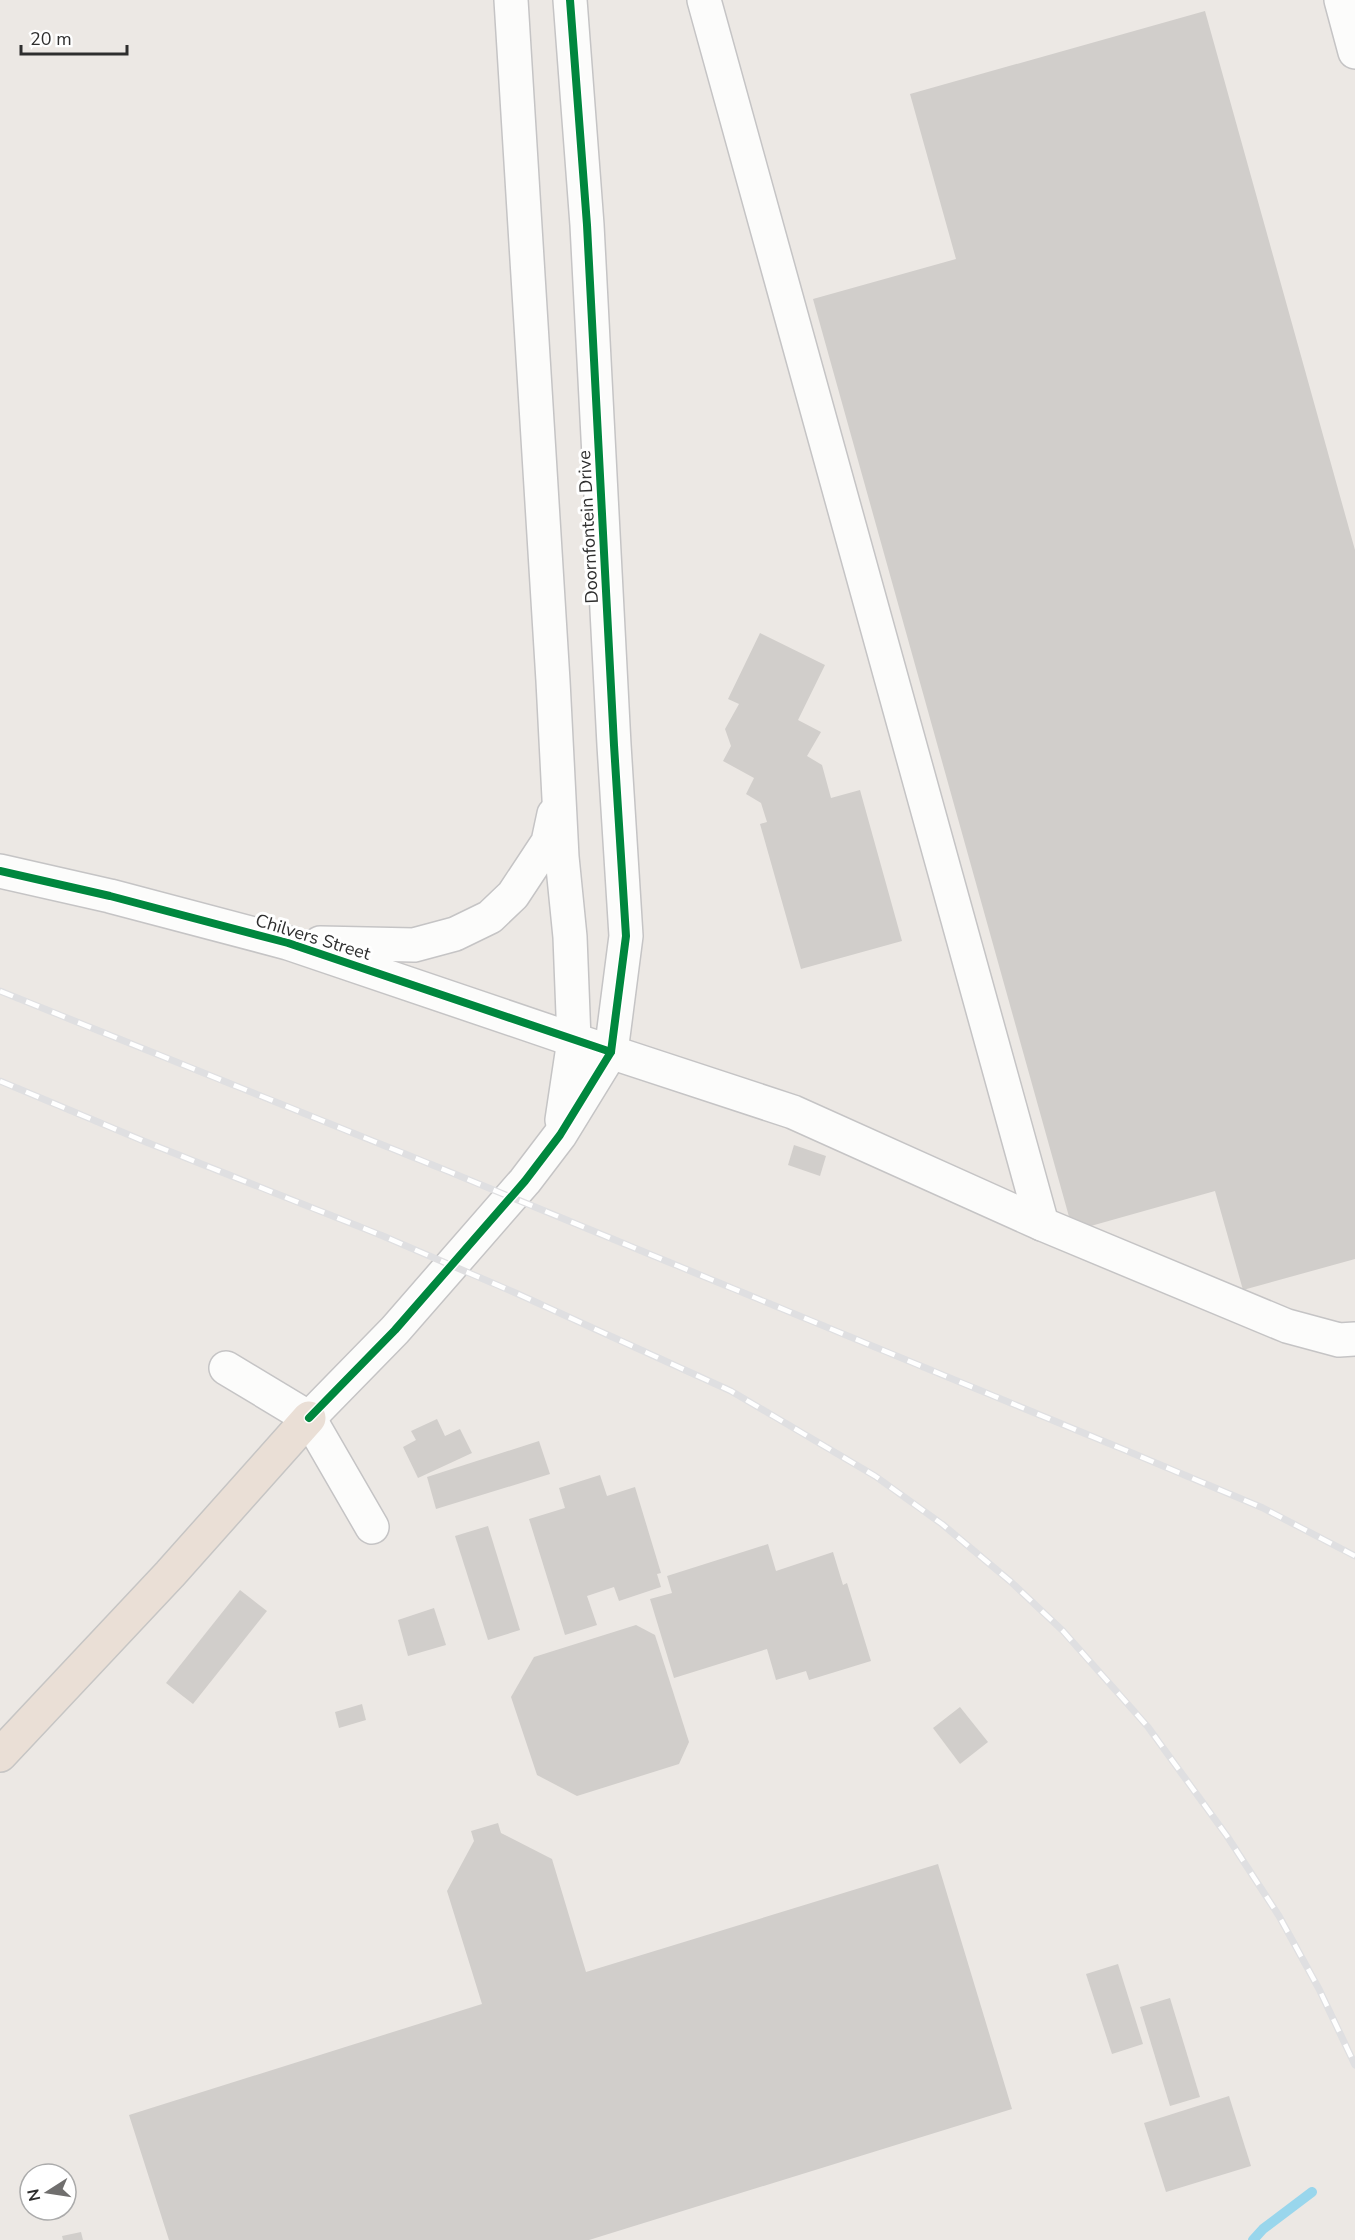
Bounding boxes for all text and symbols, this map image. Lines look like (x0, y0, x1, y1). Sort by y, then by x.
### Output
scale bar (21, 18, 128, 56)
text: 20 m (30, 27, 72, 51)
street label: Doornfontein Drive (572, 450, 604, 604)
street label: Chilvers Street (253, 908, 374, 966)
north arrow (18, 2162, 78, 2222)
text: N (22, 2187, 46, 2203)

